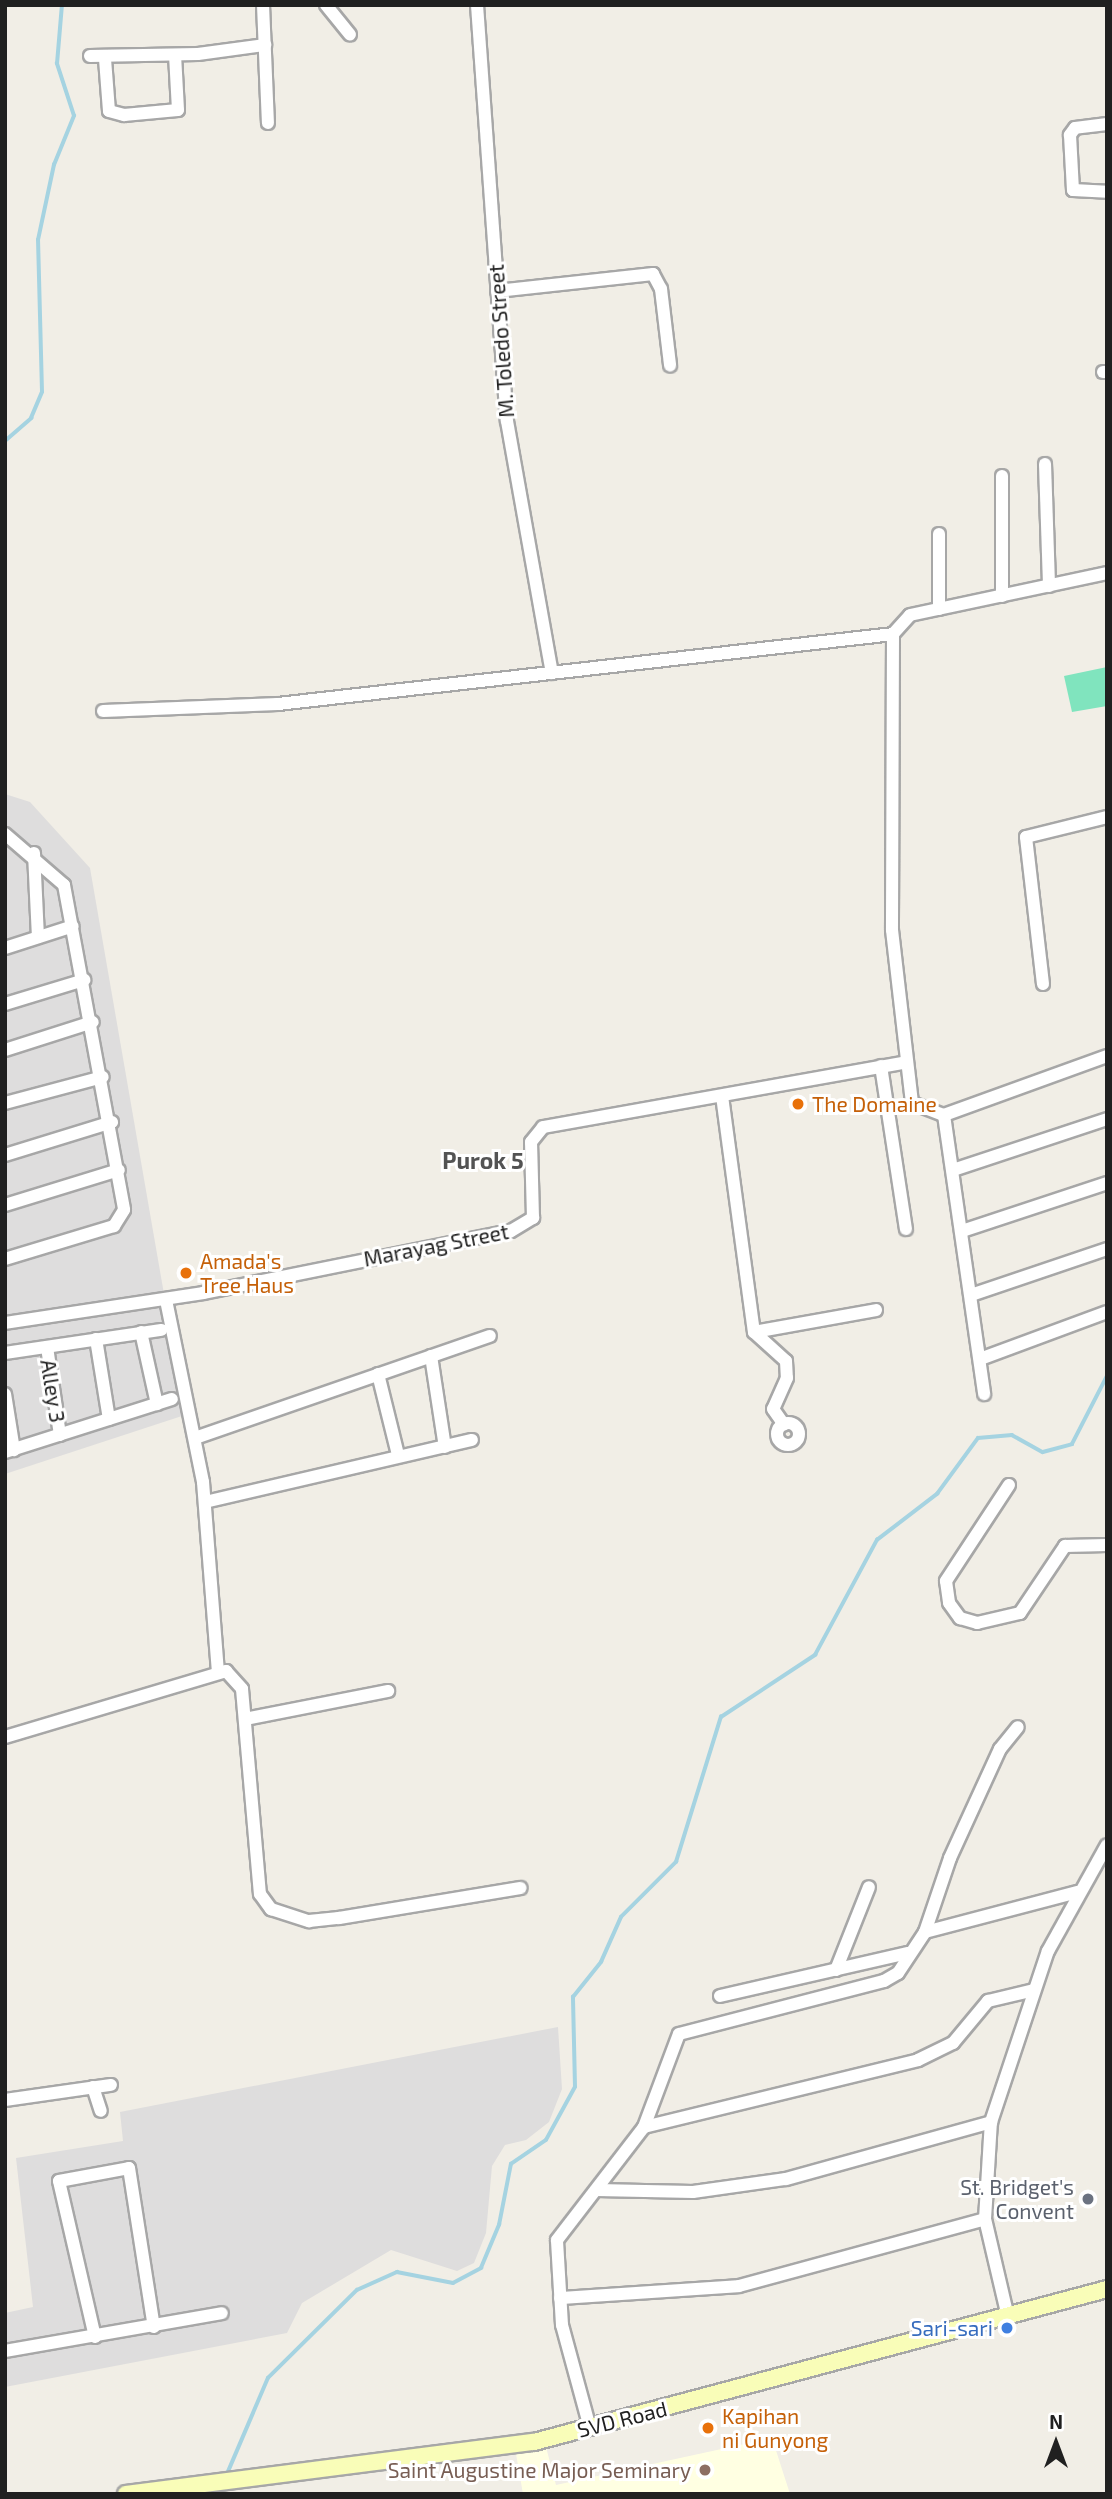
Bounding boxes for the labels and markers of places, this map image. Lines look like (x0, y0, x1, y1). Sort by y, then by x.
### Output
place label: The Domaine (812, 1091, 937, 1117)
marker: The Domaine (790, 1096, 806, 1112)
place label: Amada's Tree Haus (200, 1248, 294, 1298)
marker: Amada's Tree Haus (178, 1265, 194, 1281)
place label: St. Bridget's Convent (960, 2174, 1074, 2224)
marker: St. Bridget's Convent (1080, 2191, 1096, 2207)
place label: Sari-sari (911, 2315, 993, 2341)
marker: Sari-sari (999, 2320, 1015, 2336)
place label: Kapihan ni Gunyong (722, 2403, 828, 2453)
marker: Kapihan ni Gunyong (700, 2420, 716, 2436)
place label: Saint Augustine Major Seminary (387, 2457, 691, 2483)
marker: Saint Augustine Major Seminary (697, 2462, 713, 2478)

